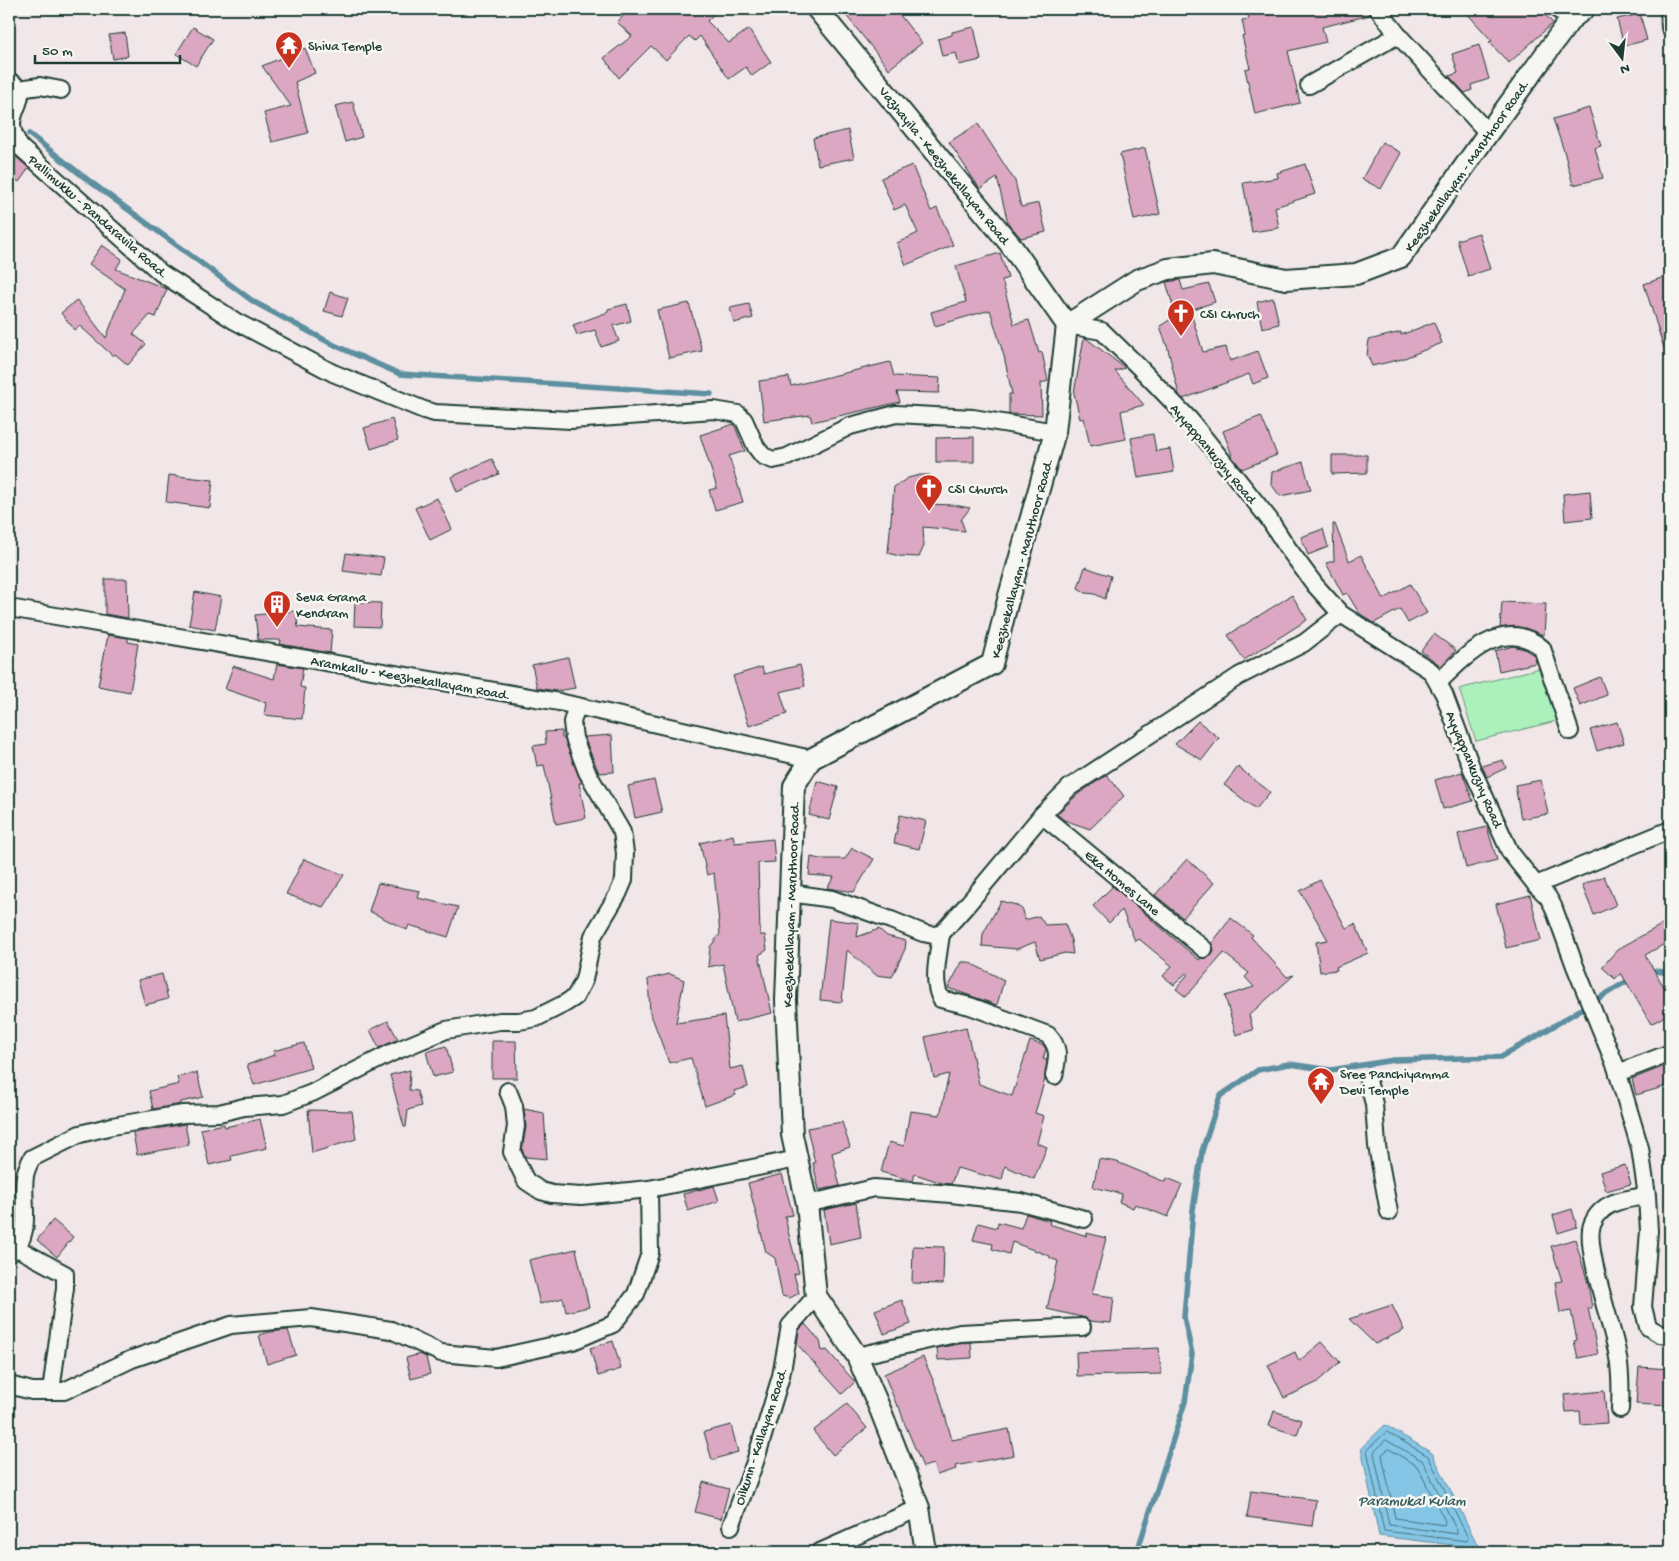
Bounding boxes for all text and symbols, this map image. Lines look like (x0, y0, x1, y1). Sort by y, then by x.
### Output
temple icon: Shiva Temple (274, 30, 304, 69)
scale bar (35, 32, 180, 64)
north arrow (1596, 32, 1646, 82)
place label: Shiva Temple (308, 39, 383, 56)
text: 50 m (42, 43, 73, 61)
text: N (1618, 59, 1631, 78)
street label: Keezhekallayam - Maruthoor Road. (1402, 77, 1534, 256)
street label: Vazhayila - Keezhekallayam Road (873, 83, 1013, 250)
street label: Pallimukku - Pandaravila Road. (23, 152, 171, 284)
church icon: CSI Chruch (1166, 298, 1196, 337)
place label: CSI Chruch (1200, 307, 1260, 324)
street label: Ayyappankuzhy Road (1165, 401, 1260, 509)
street label: Keezhekallayam - Maruthoor Road. (988, 457, 1058, 661)
church icon: CSI Church (914, 473, 944, 512)
place label: CSI Church (948, 482, 1008, 499)
building icon: Seva Grama Kendram (262, 589, 292, 628)
place label: Seva Grama Kendram (296, 590, 367, 623)
street label: Aramkallu - Keezhekallayam Road. (309, 653, 512, 705)
street label: Ayyappankuzhy Road (1440, 709, 1506, 833)
street label: Keezhekallayam - Maruthoor Road. (780, 801, 805, 1008)
street label: Eka Homes Lane (1080, 847, 1163, 921)
temple icon: Sree Panchiyamma Devi Temple (1306, 1066, 1336, 1105)
place label: Sree Panchiyamma Devi Temple (1339, 1067, 1450, 1100)
street label: Oilkunn - Kallayam Road. (732, 1366, 793, 1508)
water label: Paramukal Kulam (1358, 1493, 1466, 1511)

